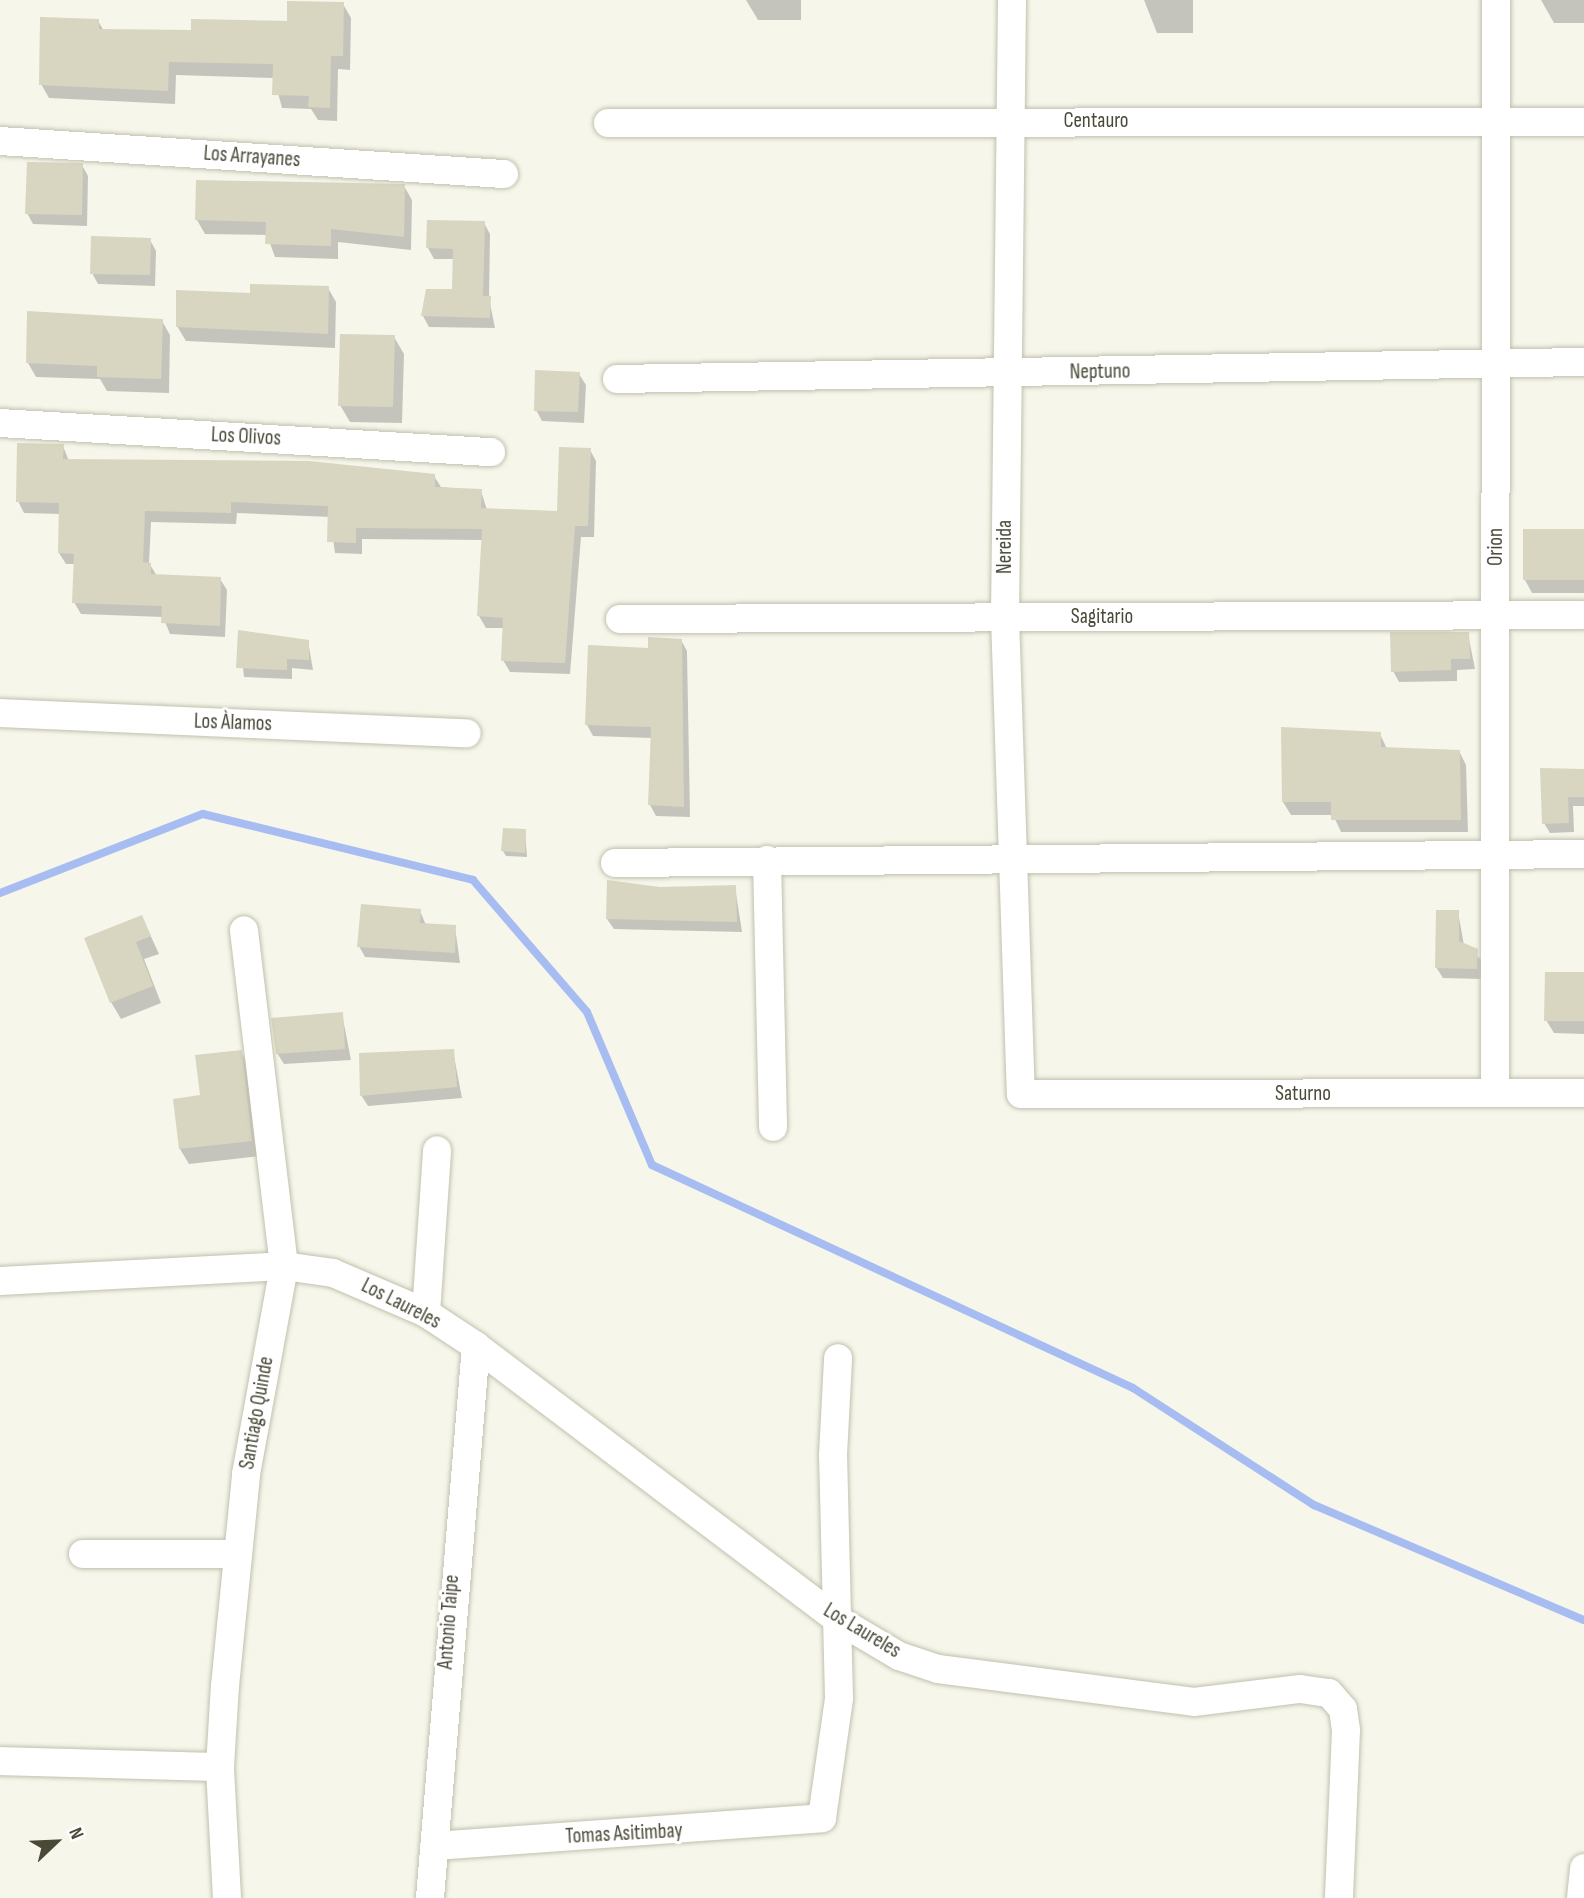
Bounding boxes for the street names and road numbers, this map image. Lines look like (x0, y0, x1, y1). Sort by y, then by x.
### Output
street label: Centauro (1063, 108, 1129, 134)
street label: Los Arrayanes (203, 141, 301, 173)
street label: Neptuno (1069, 359, 1131, 385)
street label: Los Olivos (210, 423, 282, 451)
street label: Nereida (992, 520, 1018, 574)
street label: Orion (1483, 528, 1509, 566)
street label: Sagitario (1071, 604, 1133, 630)
street label: Los Àlamos (194, 709, 272, 737)
street label: Saturno (1275, 1081, 1331, 1107)
street label: Los Laureles (357, 1273, 445, 1335)
street label: Santiago Quinde (235, 1355, 279, 1471)
street label: Antonio Taipe (433, 1574, 465, 1670)
street label: Los Laureles (819, 1598, 905, 1664)
street label: Tomas Asitimbay (565, 1818, 683, 1850)

